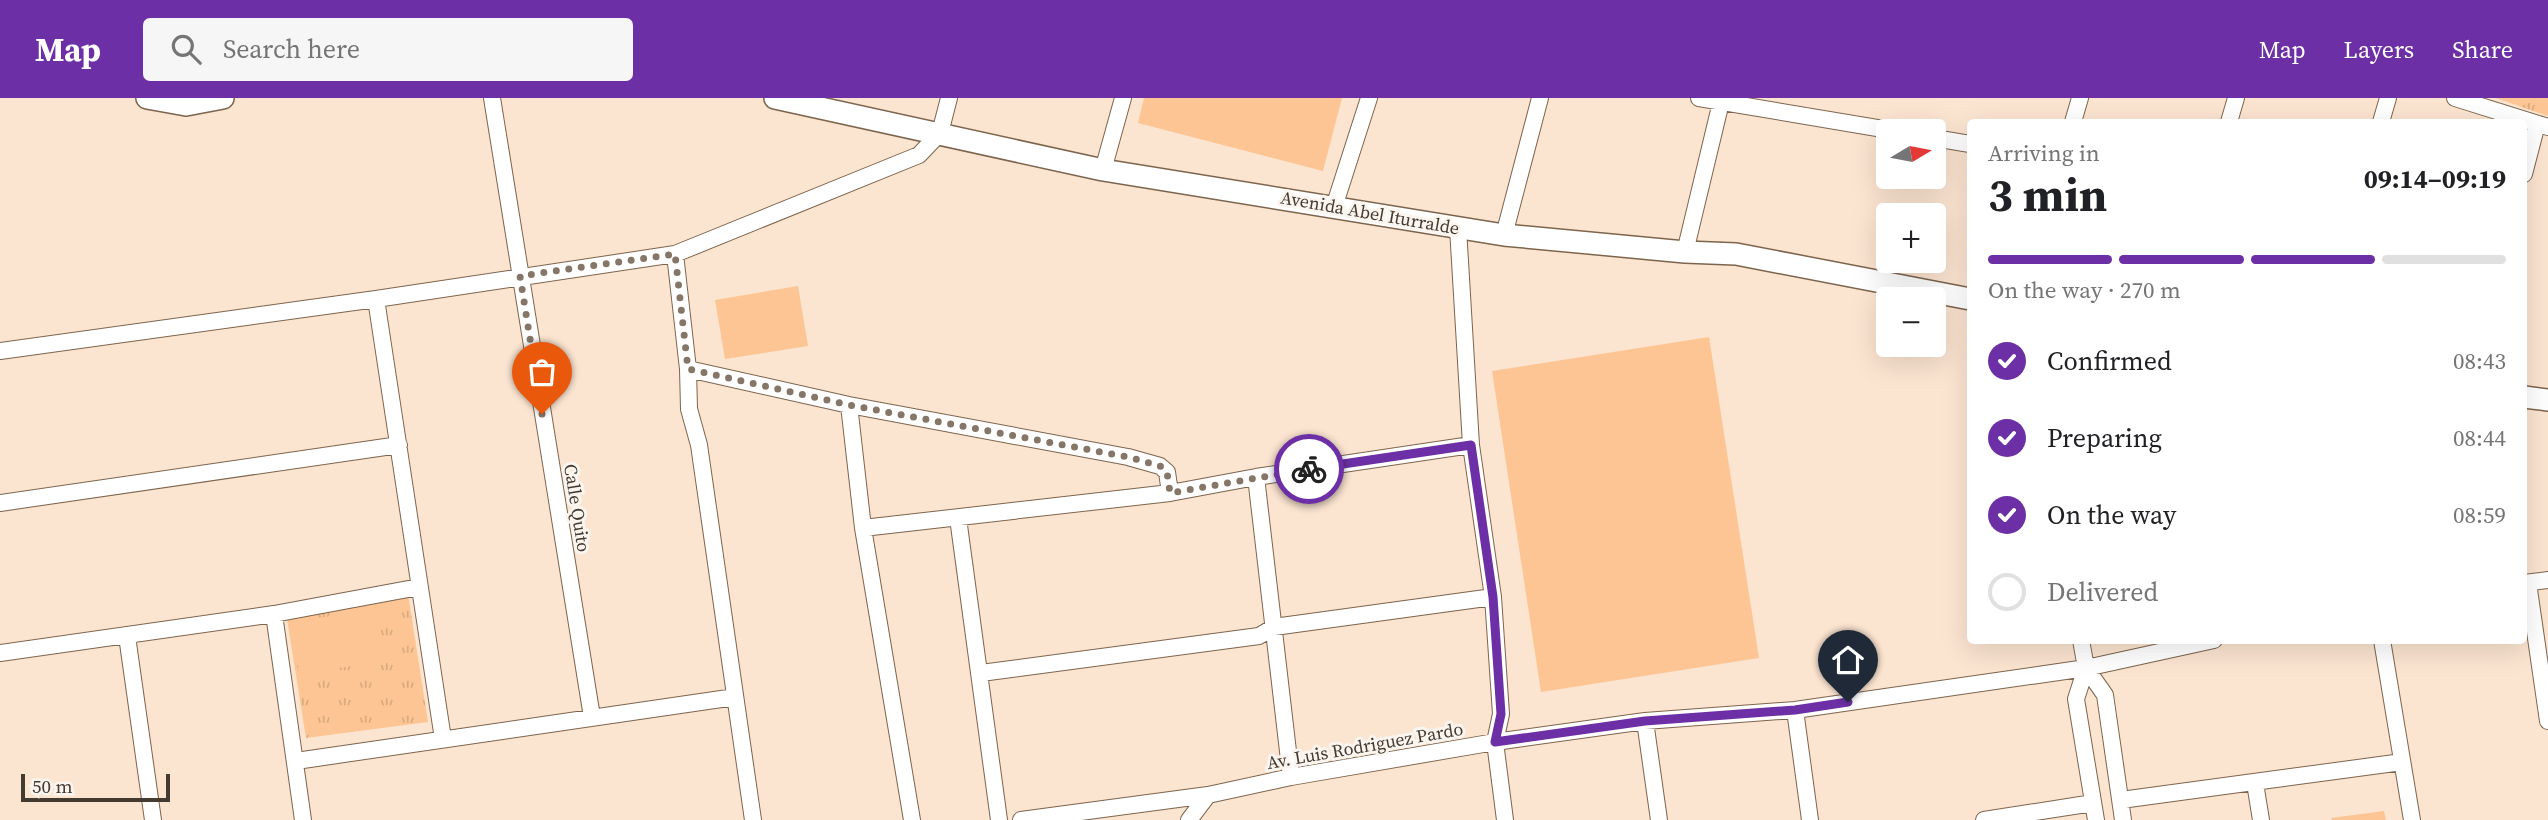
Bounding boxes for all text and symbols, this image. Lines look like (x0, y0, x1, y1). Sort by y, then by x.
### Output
search box (143, 18, 633, 81)
text: Map (35, 27, 101, 72)
icon: search (167, 30, 205, 68)
text: Search here (223, 31, 360, 67)
text: Map (2259, 33, 2306, 66)
text: Layers (2344, 33, 2414, 66)
text: Share (2452, 33, 2513, 66)
north arrow (1876, 119, 1946, 189)
map controls (1876, 119, 1946, 357)
text: Arriving in (1988, 137, 2100, 169)
text: 09:14–09:19 (2364, 161, 2506, 197)
text: 3 min (1988, 163, 2107, 226)
street label: Avenida Abel Iturralde (1279, 184, 1461, 241)
button: + (1876, 203, 1946, 273)
text: On the way · 270 m (1988, 274, 2181, 306)
button: − (1876, 287, 1946, 357)
pin (512, 342, 572, 414)
icon: check (1988, 342, 2026, 380)
text: Confirmed (2047, 343, 2172, 379)
text: 08:43 (2453, 345, 2506, 377)
icon: bag (523, 353, 561, 391)
icon: check (1988, 419, 2026, 457)
text: Preparing (2047, 420, 2162, 456)
text: 08:44 (2453, 422, 2506, 454)
courier (1274, 434, 1344, 504)
icon: bike (1290, 450, 1328, 488)
street label: Calle Quito (558, 462, 597, 554)
icon: check (1988, 496, 2026, 534)
text: On the way (2047, 497, 2176, 533)
text: 08:59 (2453, 499, 2506, 531)
text: Delivered (2047, 574, 2158, 610)
pin (1818, 630, 1878, 702)
icon: home (1829, 641, 1867, 679)
street label: Av. Luis Rodriguez Pardo (1265, 716, 1465, 775)
scale bar (21, 771, 170, 803)
text: 50 m (32, 773, 73, 799)

